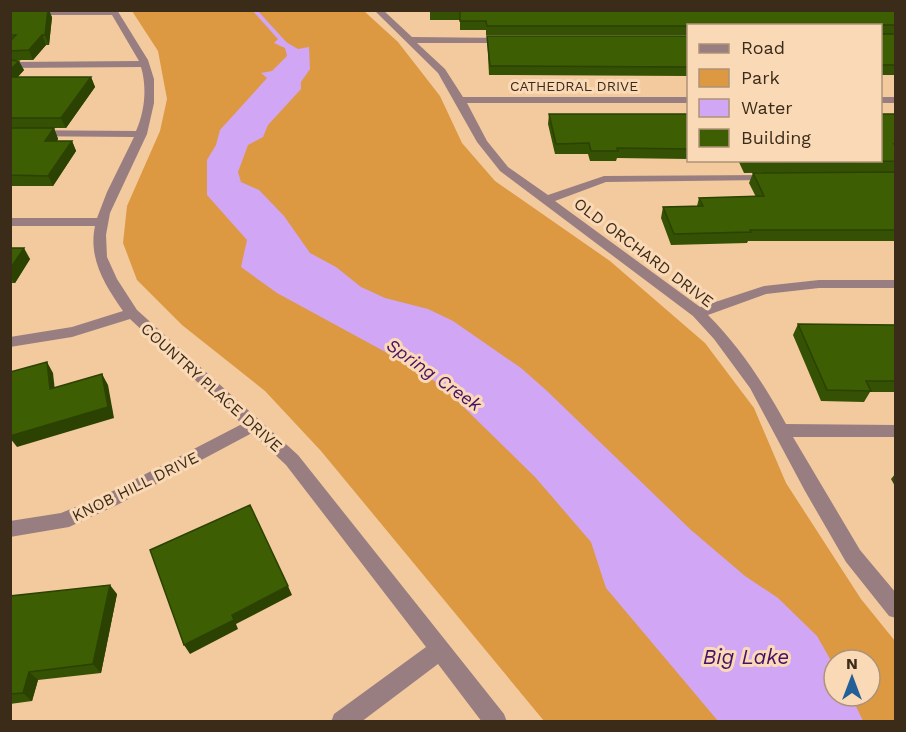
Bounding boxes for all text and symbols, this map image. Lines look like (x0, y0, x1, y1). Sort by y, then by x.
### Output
legend (687, 24, 882, 162)
text: Road (741, 37, 785, 58)
text: Park (741, 67, 780, 88)
street label: CATHEDRAL DRIVE (510, 78, 638, 94)
text: Water (741, 97, 793, 118)
text: Building (741, 127, 811, 148)
street label: OLD ORCHARD DRIVE (570, 194, 717, 311)
street label: COUNTRY PLACE DRIVE (137, 319, 286, 456)
water label: Spring Creek (383, 334, 487, 416)
street label: KNOB HILL DRIVE (69, 448, 202, 525)
water label: Big Lake (703, 644, 789, 669)
north arrow (822, 648, 882, 708)
text: N (846, 654, 858, 673)

